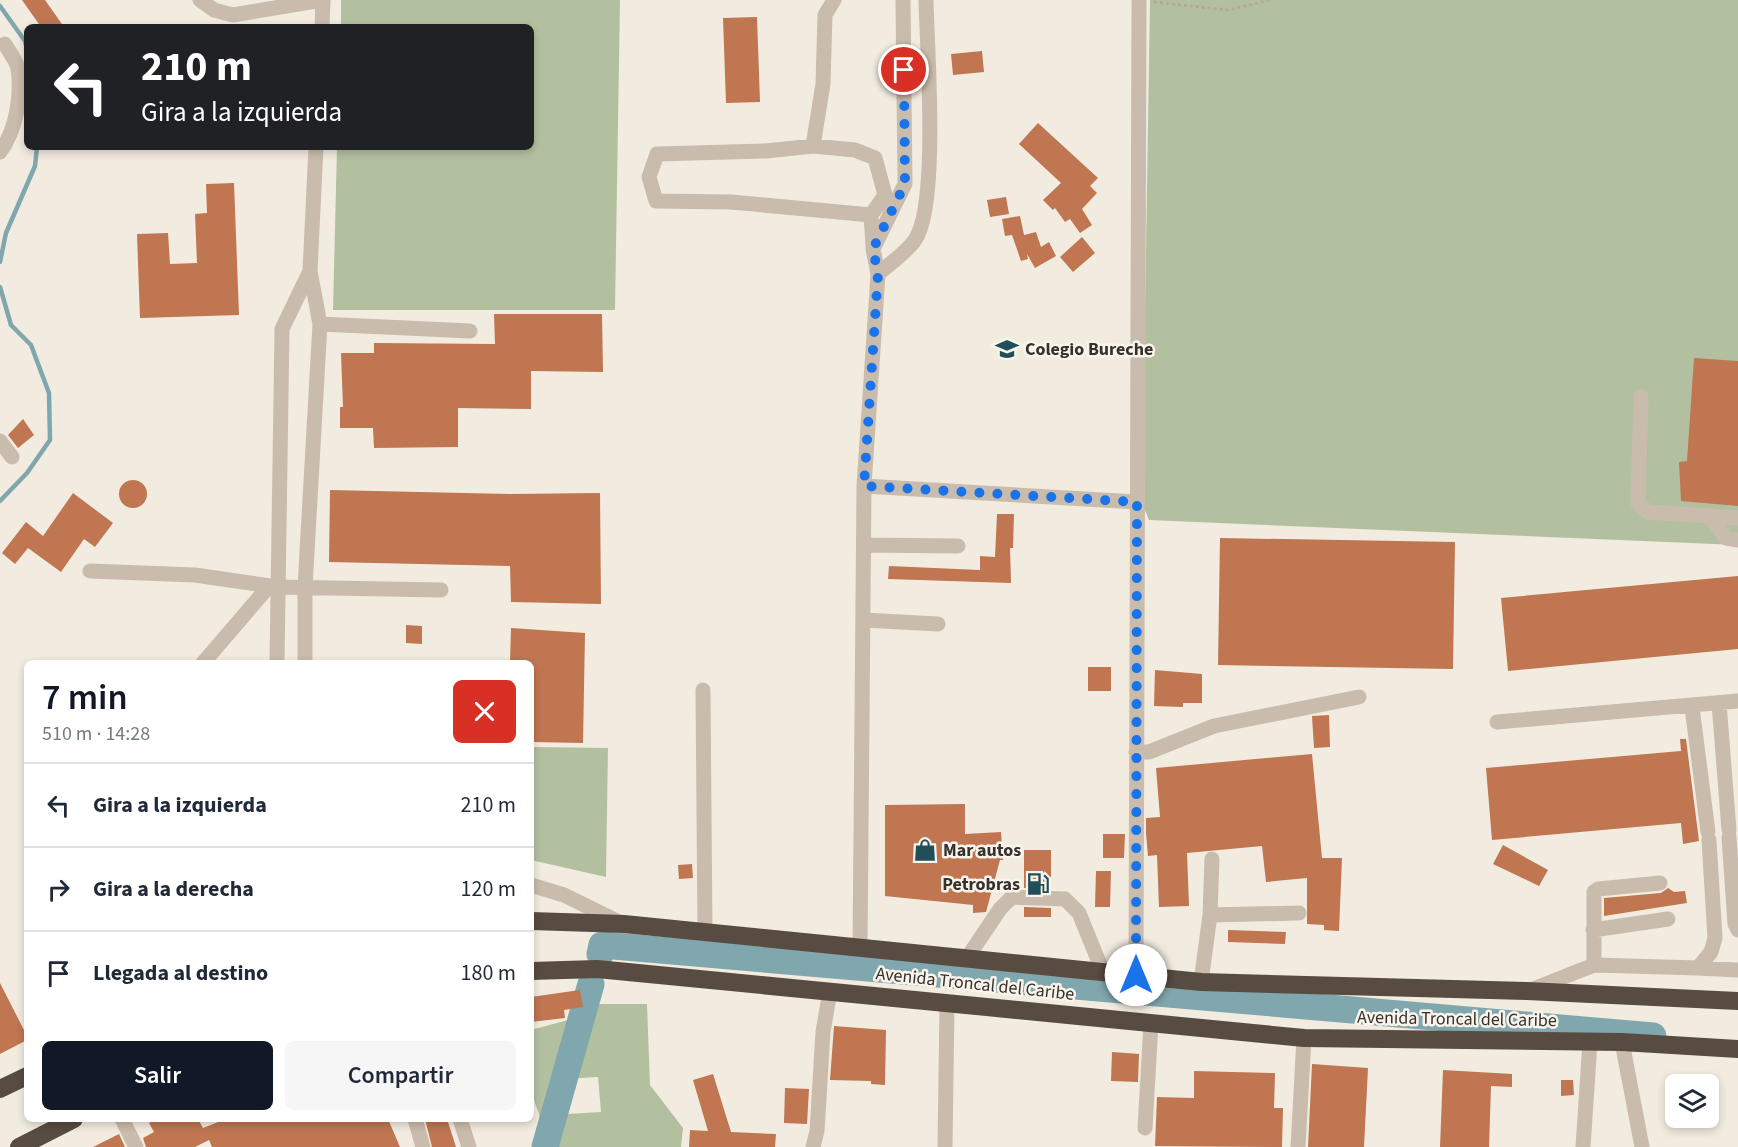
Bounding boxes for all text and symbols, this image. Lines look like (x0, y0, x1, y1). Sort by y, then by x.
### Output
text: 210 m (141, 37, 252, 97)
pin (878, 44, 929, 95)
icon: left (42, 48, 120, 126)
icon: arrive (887, 53, 920, 86)
text: Gira a la izquierda (141, 93, 342, 132)
school or university icon: Colegio Bureche (994, 336, 1020, 362)
place label: Colegio Bureche (1025, 337, 1153, 362)
text: 7 min (42, 672, 128, 723)
button: close (453, 680, 516, 743)
text: 510 m · 14:28 (42, 720, 150, 748)
icon: left (42, 789, 75, 822)
text: Gira a la izquierda (93, 789, 267, 821)
text: 210 m (461, 789, 516, 821)
shop icon: Mar autos (912, 837, 938, 863)
place label: Mar autos (943, 838, 1021, 863)
fuel station icon: Petrobras (1025, 871, 1051, 897)
place label: Petrobras (942, 872, 1020, 897)
icon: right (42, 873, 75, 906)
text: Gira a la derecha (93, 873, 254, 905)
text: 120 m (461, 873, 516, 905)
position arrow (1104, 943, 1168, 1007)
icon: arrive (42, 957, 75, 990)
text: Llegada al destino (93, 957, 268, 989)
text: 180 m (461, 957, 516, 989)
street label: Avenida Troncal del Caribe (874, 961, 1076, 1007)
street label: Avenida Troncal del Caribe (1357, 1005, 1557, 1033)
button: Salir (42, 1041, 273, 1110)
button: Compartir (285, 1041, 516, 1110)
map controls (1665, 1074, 1719, 1128)
button: layers (1665, 1074, 1719, 1128)

